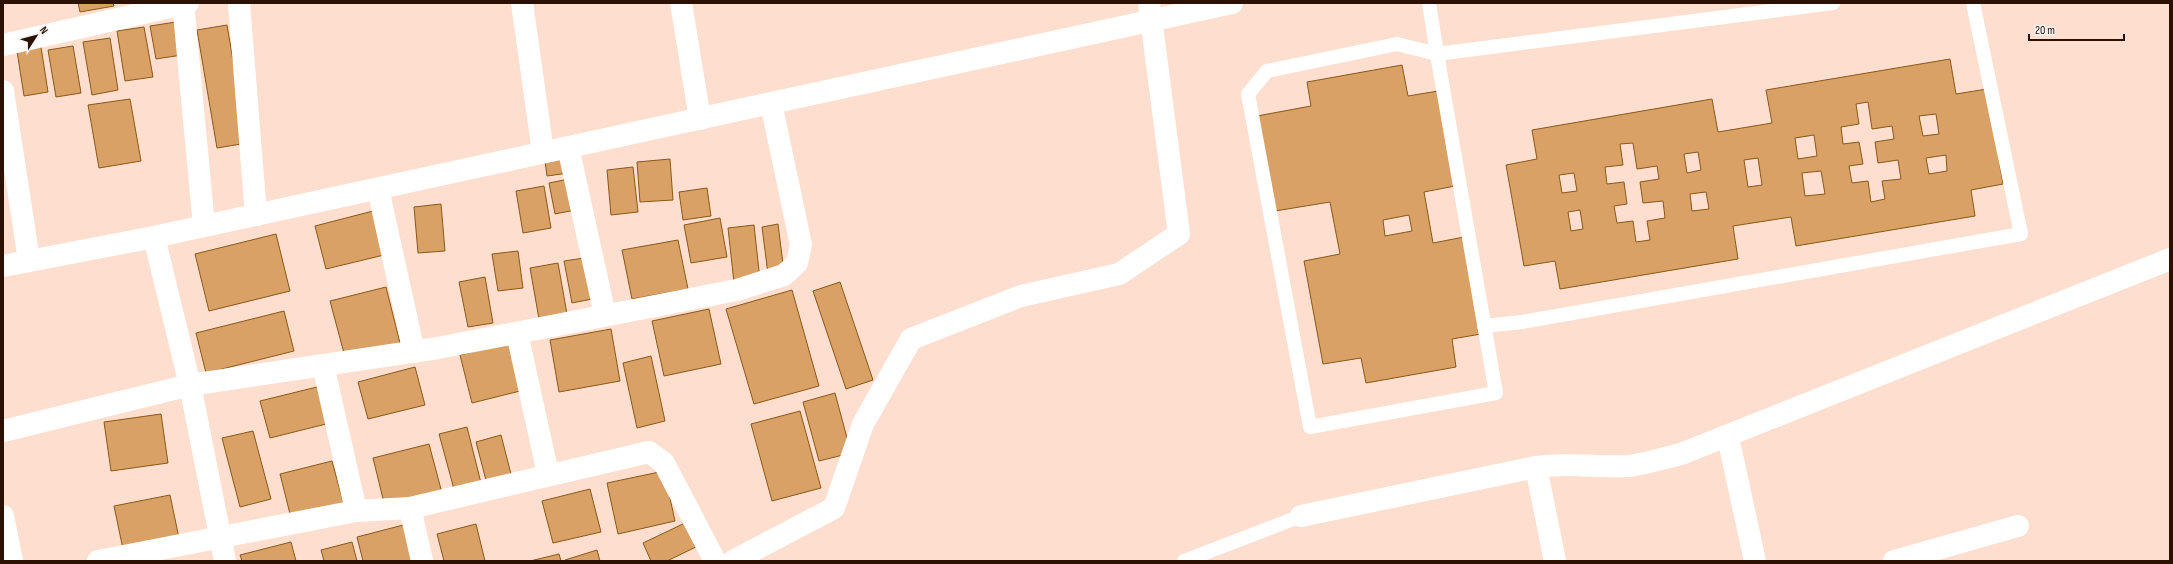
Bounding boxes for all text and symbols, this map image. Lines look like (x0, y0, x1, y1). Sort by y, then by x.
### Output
north arrow (16, 16, 56, 56)
scale bar (2029, 16, 2124, 42)
text: 20 m (2035, 23, 2055, 38)
text: N (37, 24, 51, 37)

